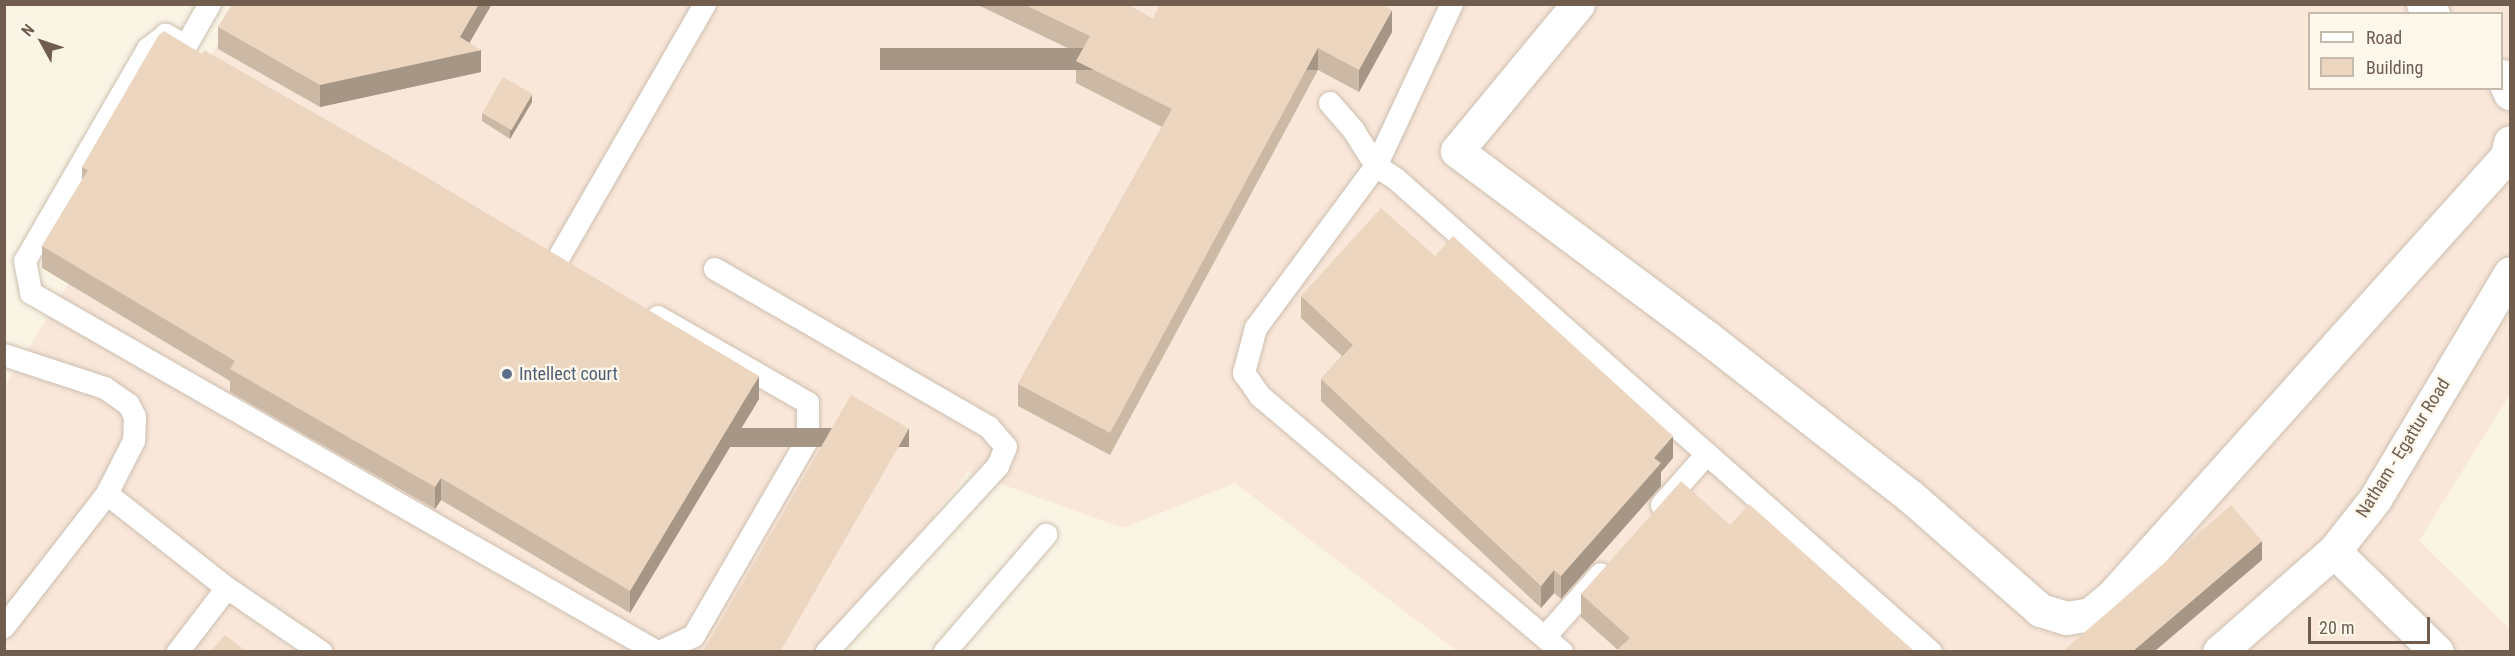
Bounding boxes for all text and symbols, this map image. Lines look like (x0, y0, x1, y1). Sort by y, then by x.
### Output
north arrow (12, 12, 72, 72)
legend (2308, 12, 2503, 90)
text: N (17, 20, 38, 40)
text: Road (2366, 27, 2402, 48)
text: Building (2366, 57, 2423, 78)
place label: Intellect court (519, 363, 618, 385)
marker: Intellect court (500, 367, 514, 381)
street label: Natham - Egattur Road (2351, 374, 2455, 522)
scale bar (2311, 605, 2432, 643)
text: 20 m (2319, 617, 2354, 638)

